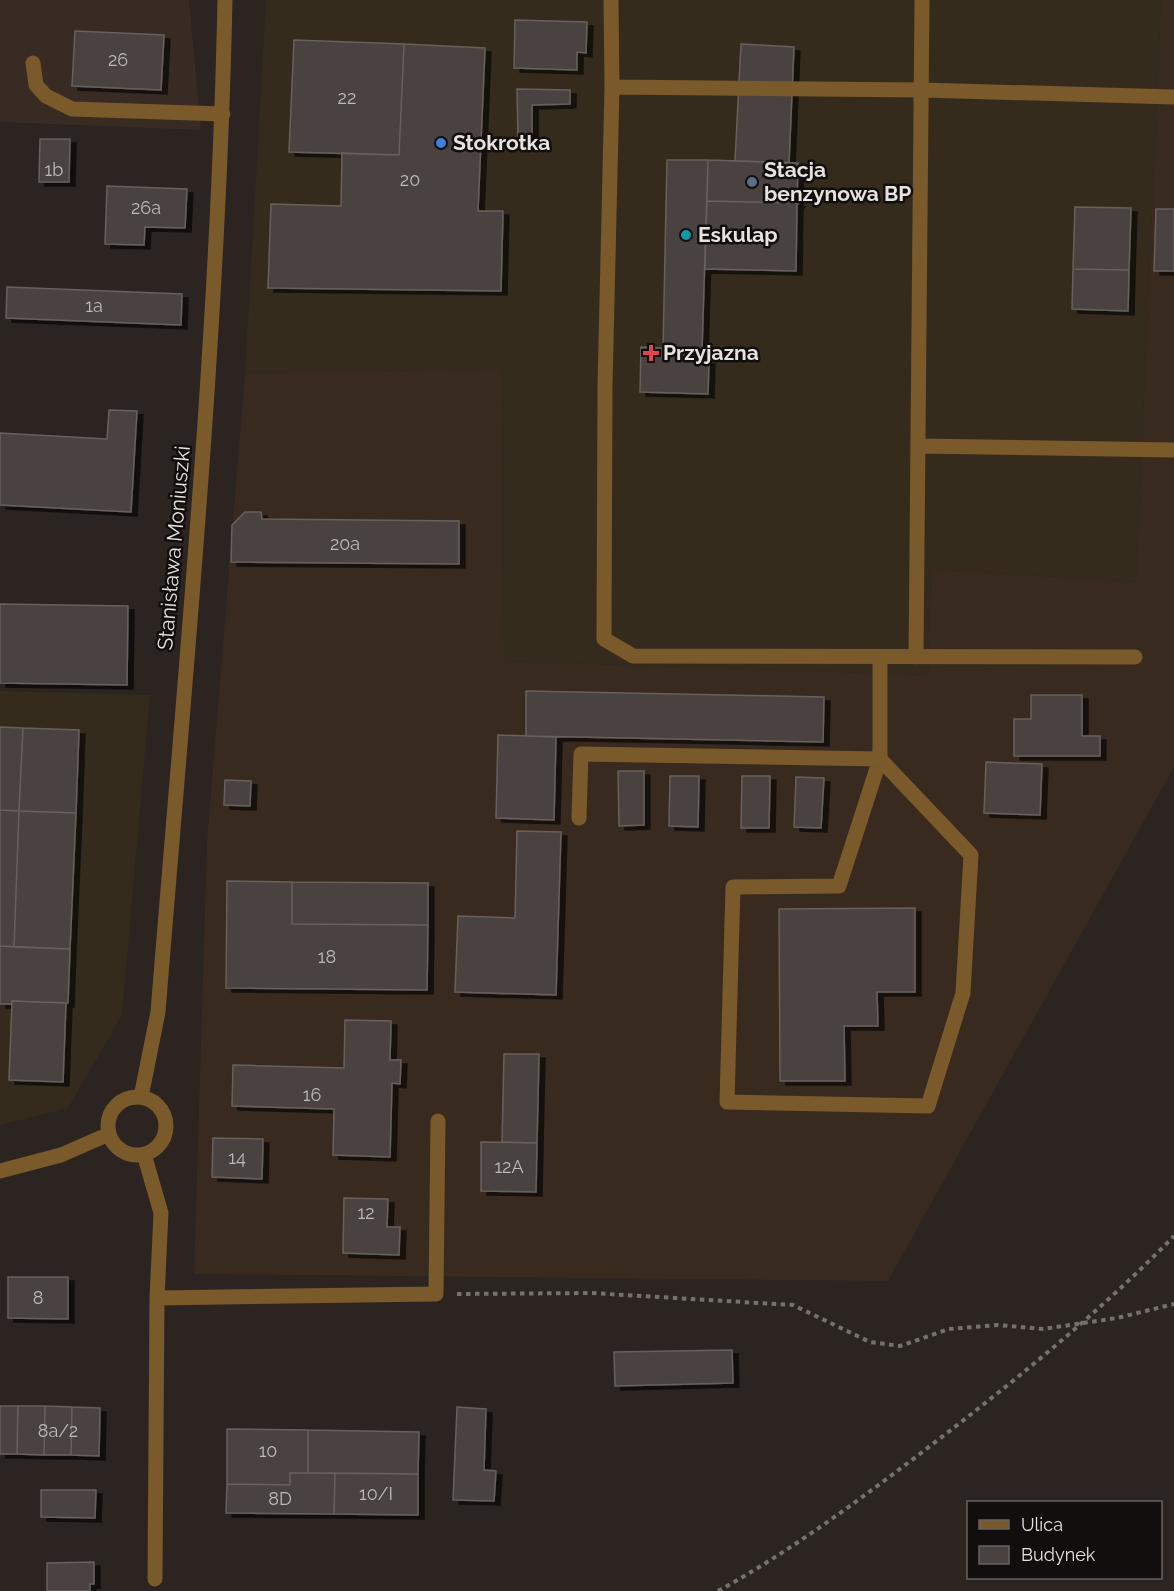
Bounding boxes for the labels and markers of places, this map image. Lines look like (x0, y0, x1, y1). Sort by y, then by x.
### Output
place label: Stokrotka (453, 130, 550, 155)
marker: Stokrotka (434, 136, 448, 150)
place label: Stacja benzynowa BP (764, 157, 911, 206)
marker: Stacja benzynowa BP (745, 175, 759, 189)
place label: Eskulap (698, 222, 778, 247)
marker: Eskulap (679, 228, 693, 242)
place label: Przyjazna (663, 340, 759, 365)
marker: Przyjazna (644, 346, 658, 360)

